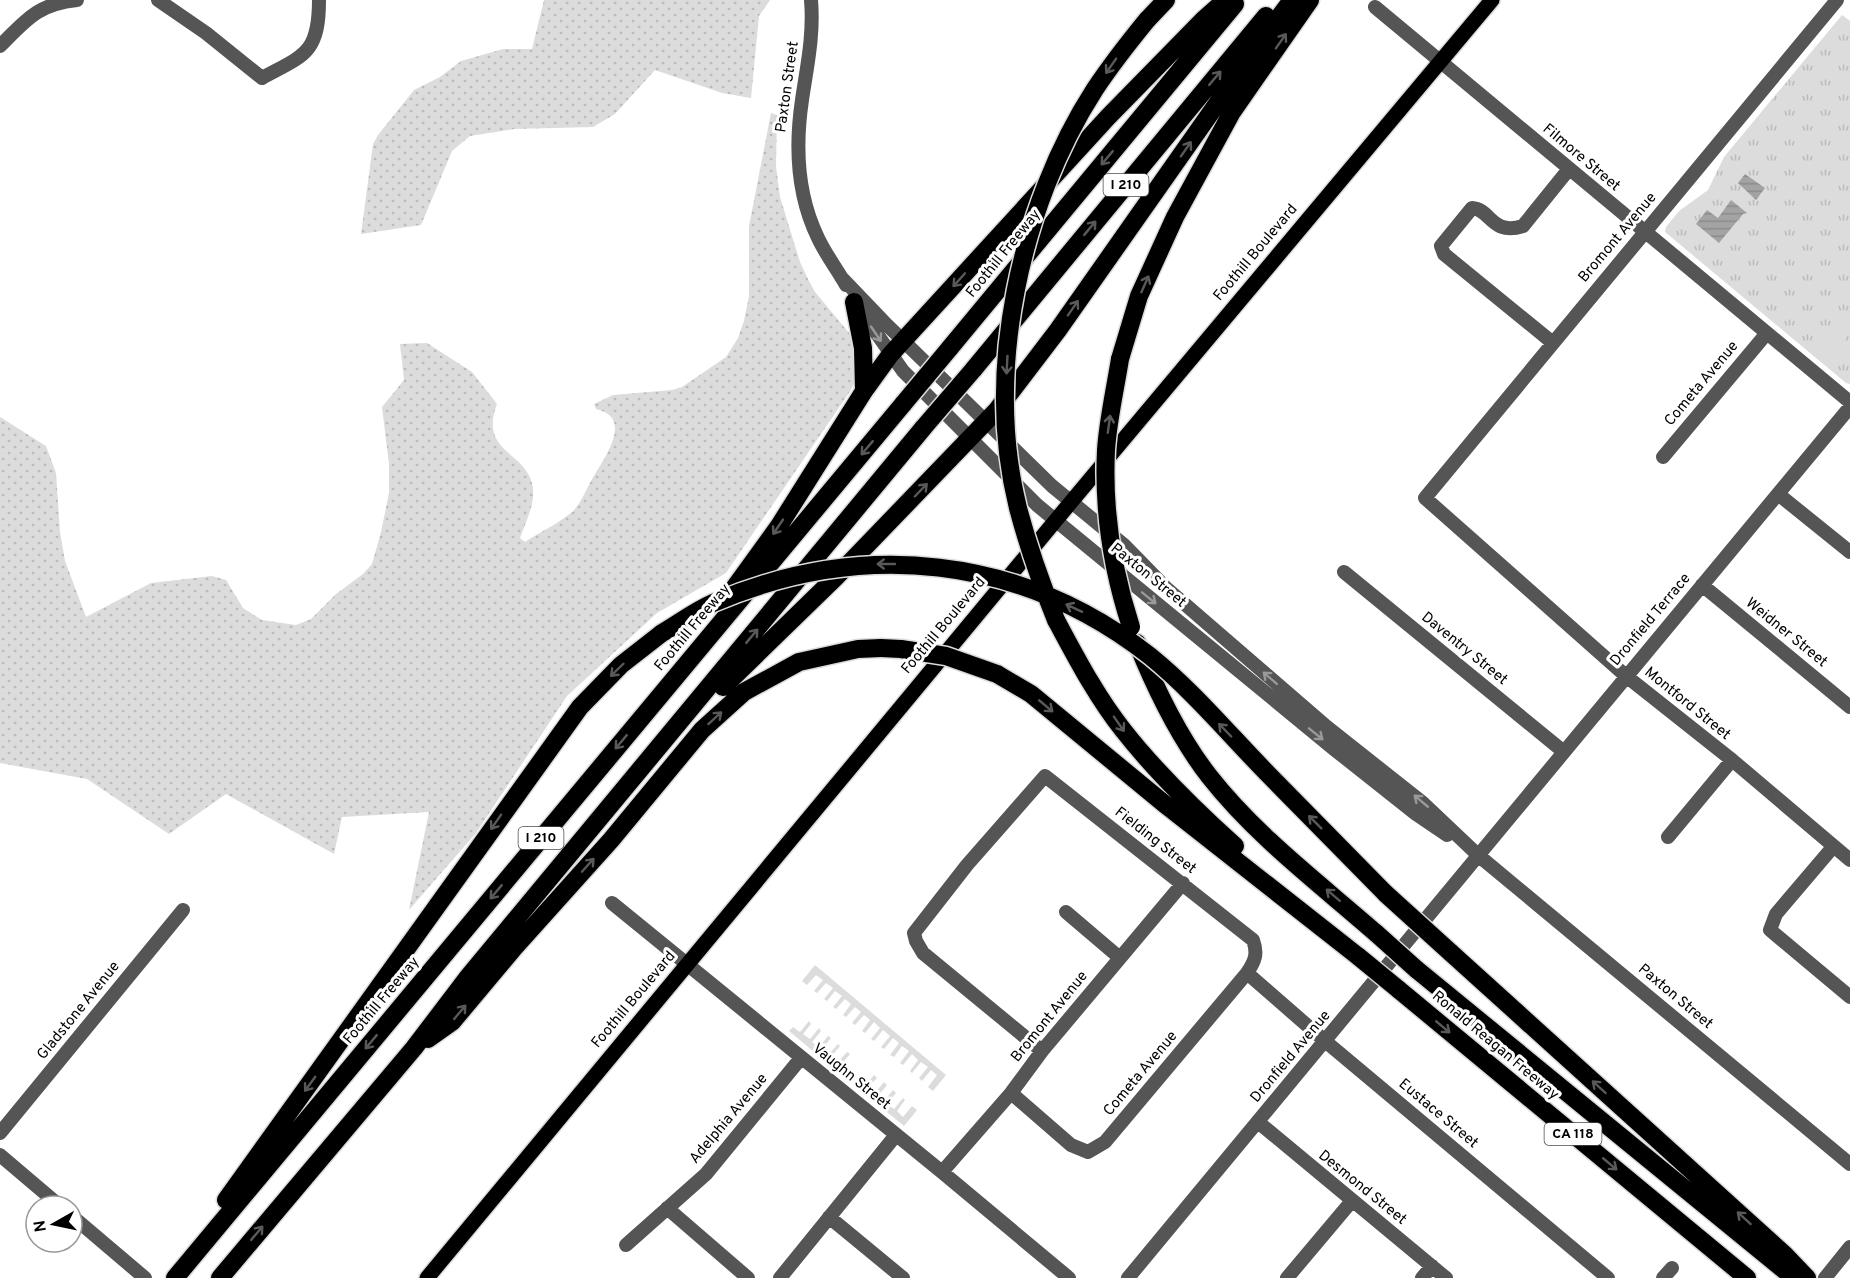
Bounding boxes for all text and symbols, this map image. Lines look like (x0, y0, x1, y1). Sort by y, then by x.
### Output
one-way arrow (1275, 34, 1287, 50)
street label: Paxton Street (772, 40, 804, 134)
one-way arrow (1105, 57, 1117, 73)
one-way arrow (1208, 70, 1221, 86)
street label: Filmore Street (1538, 120, 1624, 196)
one-way arrow (1180, 142, 1192, 158)
one-way arrow (1100, 150, 1113, 166)
road number: I 210 (1104, 174, 1148, 196)
street label: Bromont Avenue (1575, 189, 1661, 287)
street label: Foothill Boulevard (1210, 201, 1302, 305)
street label: Foothill Freeway (962, 206, 1046, 302)
one-way arrow (1084, 220, 1097, 236)
one-way arrow (953, 272, 967, 287)
one-way arrow (1140, 275, 1151, 293)
one-way arrow (1067, 301, 1079, 317)
one-way arrow (870, 325, 882, 342)
street label: Cometa Avenue (1661, 338, 1743, 430)
one-way arrow (1001, 354, 1012, 374)
one-way arrow (1104, 415, 1115, 435)
one-way arrow (860, 439, 873, 455)
one-way arrow (914, 483, 928, 498)
one-way arrow (772, 518, 784, 535)
street label: Paxton Street (1106, 540, 1190, 612)
one-way arrow (877, 558, 897, 570)
street label: Dronfield Terrace (1607, 570, 1695, 670)
street label: Foothill Boulevard (898, 574, 990, 678)
street label: Foothill Freeway (651, 580, 735, 676)
one-way arrow (1141, 591, 1157, 604)
street label: Weidner Street (1741, 594, 1831, 672)
one-way arrow (1066, 602, 1084, 614)
street label: Daventry Street (1417, 608, 1511, 690)
one-way arrow (745, 629, 759, 644)
one-way arrow (609, 663, 624, 677)
street label: Montford Street (1640, 663, 1734, 745)
one-way arrow (1263, 671, 1278, 685)
one-way arrow (1037, 699, 1053, 712)
one-way arrow (708, 711, 723, 725)
one-way arrow (1113, 715, 1125, 731)
one-way arrow (1218, 722, 1232, 737)
one-way arrow (1308, 728, 1324, 741)
one-way arrow (614, 734, 627, 750)
one-way arrow (1413, 795, 1429, 808)
street label: Fielding Street (1110, 803, 1200, 879)
one-way arrow (490, 814, 502, 830)
one-way arrow (1308, 815, 1323, 830)
road number: I 210 (518, 827, 564, 849)
one-way arrow (581, 858, 595, 873)
one-way arrow (489, 884, 503, 899)
one-way arrow (1326, 888, 1341, 902)
street label: Foothill Boulevard (588, 948, 680, 1052)
street label: Foothill Freeway (340, 953, 424, 1049)
street label: Gladstone Avenue (33, 958, 125, 1064)
street label: Paxton Street (1634, 960, 1716, 1034)
street label: Bromont Avenue (1007, 968, 1093, 1066)
street label: Ronald Reagan Freeway (1428, 987, 1562, 1105)
one-way arrow (453, 1005, 467, 1020)
street label: Dronfield Avenue (1247, 1007, 1335, 1107)
one-way arrow (1435, 1020, 1451, 1033)
street label: Cometa Avenue (1100, 1028, 1182, 1120)
one-way arrow (364, 1034, 378, 1049)
street label: Vaughn Street (808, 1040, 894, 1114)
street label: Adelphia Avenue (686, 1070, 772, 1168)
street label: Eustace Street (1394, 1075, 1482, 1153)
one-way arrow (304, 1076, 316, 1092)
one-way arrow (1592, 1080, 1607, 1094)
road number: CA 118 (1544, 1123, 1602, 1145)
street label: Desmond Street (1314, 1147, 1410, 1229)
one-way arrow (1602, 1158, 1618, 1171)
north arrow (24, 1194, 84, 1254)
one-way arrow (1737, 1211, 1752, 1225)
text: N (30, 1219, 52, 1233)
one-way arrow (251, 1225, 264, 1241)

